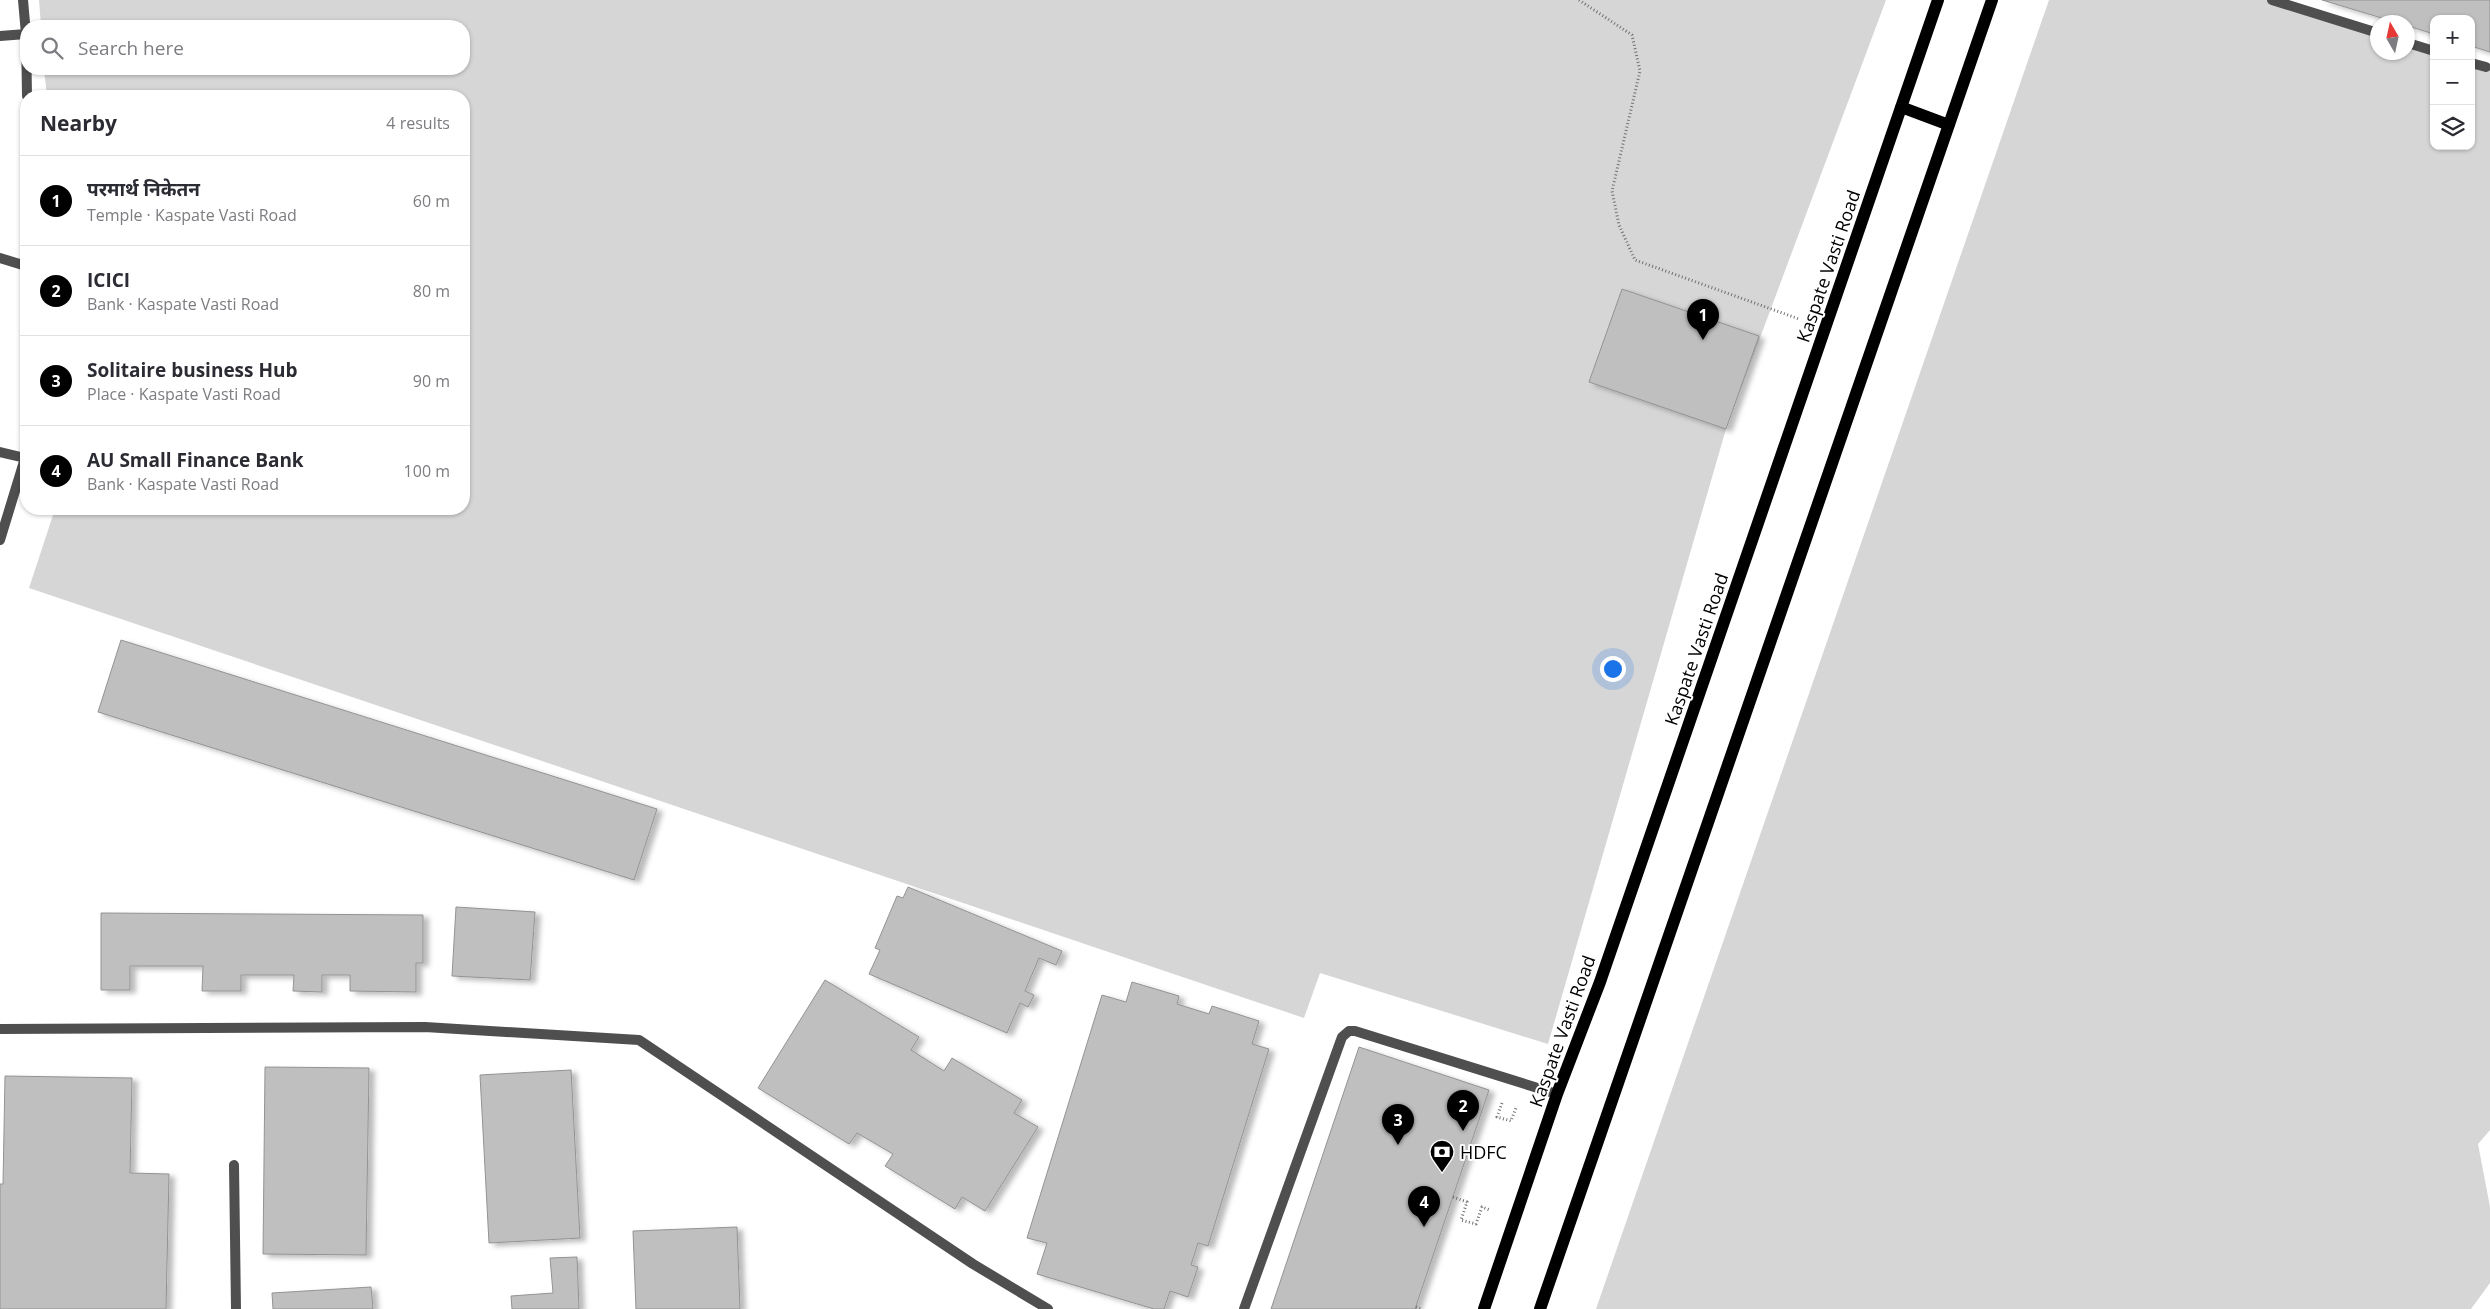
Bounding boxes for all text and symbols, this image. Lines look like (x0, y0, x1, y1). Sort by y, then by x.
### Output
north arrow (2370, 15, 2415, 60)
map controls (2430, 15, 2475, 150)
button: + (2430, 15, 2475, 60)
search box (20, 20, 470, 75)
icon: search (38, 34, 66, 62)
text: Search here (78, 35, 184, 61)
button: − (2430, 60, 2475, 105)
button: layers (2430, 105, 2475, 150)
text: Nearby (40, 109, 117, 137)
text: 4 results (386, 112, 450, 134)
text: परमार्थ निकेतन (87, 176, 200, 202)
street label: Kaspate Vasti Road (1791, 187, 1865, 345)
text: 1 (51, 190, 61, 212)
text: 60 m (413, 190, 450, 212)
text: Temple · Kaspate Vasti Road (87, 204, 297, 226)
text: ICICI (87, 267, 130, 293)
text: 2 (51, 280, 61, 302)
text: 80 m (413, 280, 450, 302)
text: Bank · Kaspate Vasti Road (87, 293, 279, 315)
pin: 1 (1687, 299, 1719, 340)
text: Solitaire business Hub (87, 357, 297, 383)
text: 3 (51, 370, 61, 392)
text: 90 m (413, 370, 450, 392)
text: Place · Kaspate Vasti Road (87, 383, 281, 405)
text: AU Small Finance Bank (87, 447, 304, 473)
text: 4 (51, 460, 61, 482)
text: 100 m (404, 460, 450, 482)
text: Bank · Kaspate Vasti Road (87, 473, 279, 495)
street label: Kaspate Vasti Road (1659, 570, 1733, 728)
your location (1600, 656, 1626, 682)
street label: Kaspate Vasti Road (1523, 952, 1601, 1110)
pin: 2 (1447, 1090, 1479, 1131)
pin: 3 (1382, 1104, 1414, 1145)
bank icon: HDFC (1429, 1139, 1455, 1173)
place label: HDFC (1460, 1140, 1507, 1164)
pin: 4 (1408, 1186, 1440, 1227)

